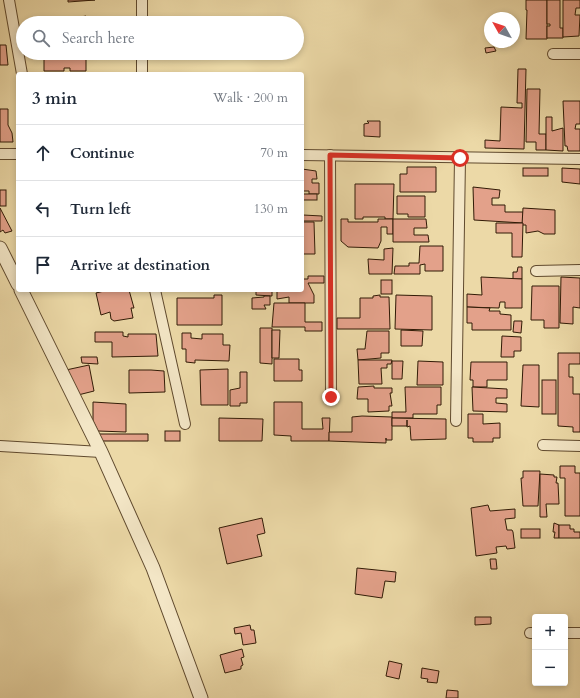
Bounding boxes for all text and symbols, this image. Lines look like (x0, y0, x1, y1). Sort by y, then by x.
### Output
north arrow (484, 12, 520, 48)
search box (16, 16, 304, 60)
icon: search (30, 27, 52, 49)
text: Search here (62, 28, 135, 48)
text: 3 min (32, 87, 77, 110)
text: Walk · 200 m (213, 89, 288, 107)
icon: ahead (32, 142, 54, 164)
text: Continue (70, 143, 135, 163)
text: 70 m (260, 144, 288, 162)
route start (451, 149, 469, 167)
icon: left (32, 198, 54, 220)
text: Turn left (70, 199, 131, 219)
text: 130 m (254, 200, 288, 218)
icon: arrive (32, 254, 54, 276)
text: Arrive at destination (70, 255, 210, 275)
route end (322, 388, 340, 406)
map controls (532, 614, 568, 686)
button: + (532, 614, 568, 650)
button: − (532, 650, 568, 686)

